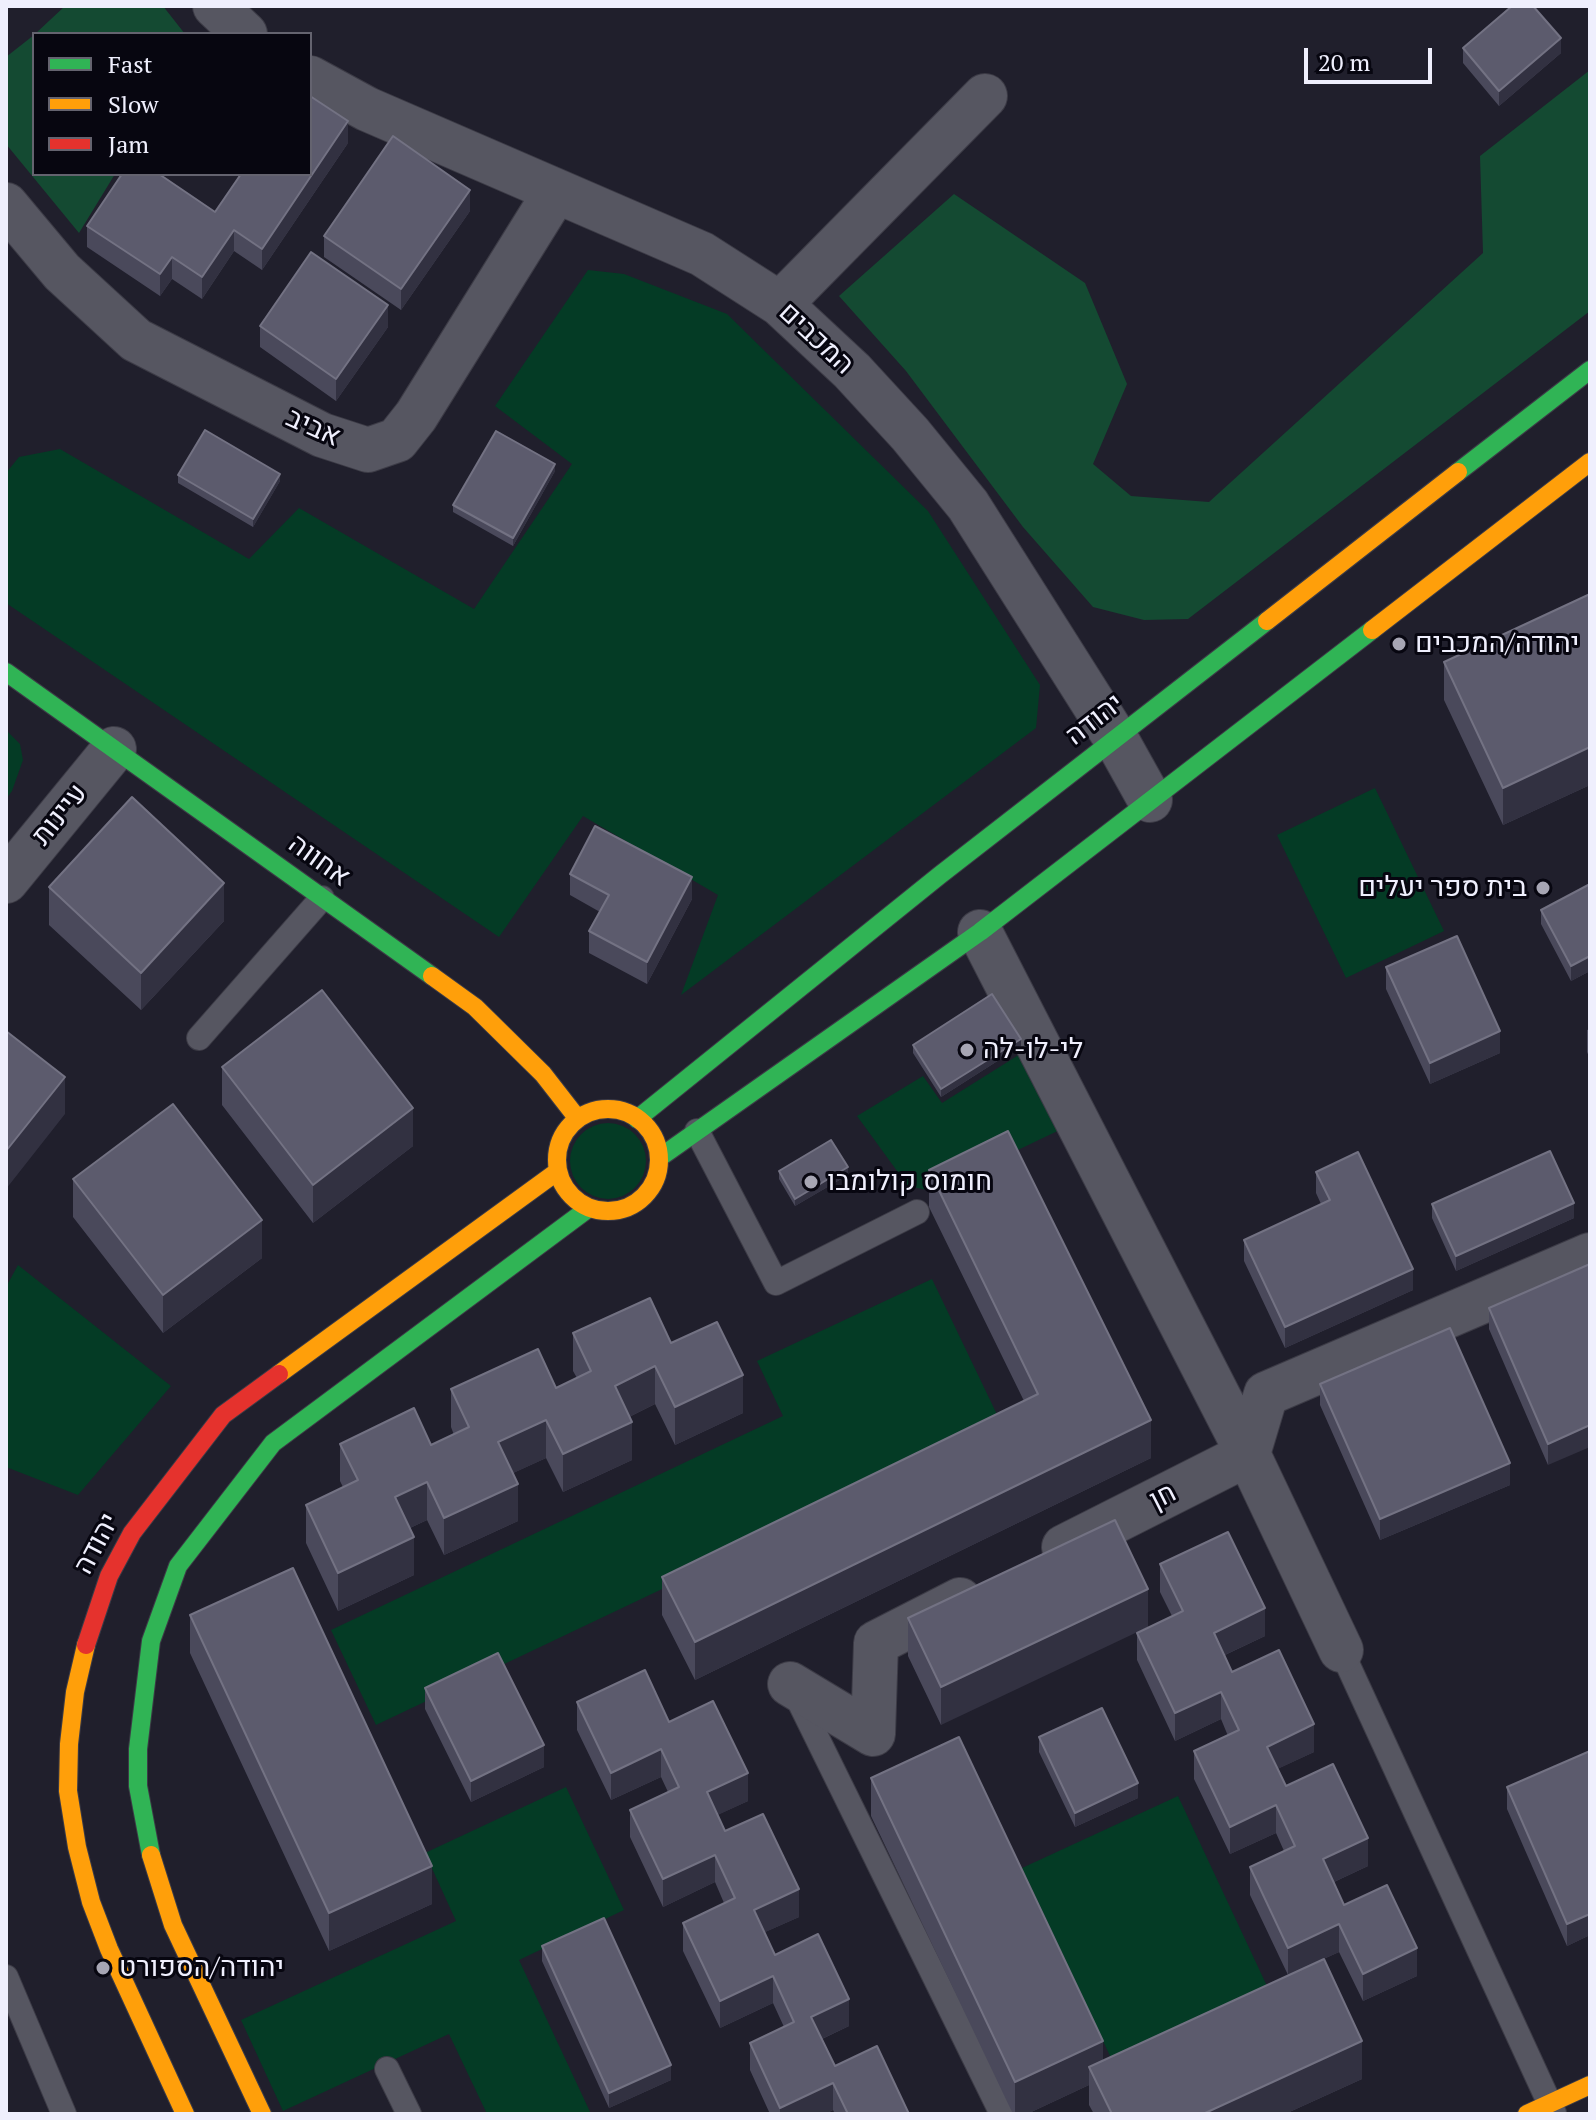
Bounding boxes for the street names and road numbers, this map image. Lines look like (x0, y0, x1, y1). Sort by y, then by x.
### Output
street label: המכבים (772, 296, 860, 382)
street label: אביב (281, 401, 345, 455)
street label: יהודה (1059, 687, 1131, 753)
street label: עיינות (25, 778, 95, 852)
street label: אחווה (282, 827, 356, 895)
street label: חן (1144, 1476, 1182, 1518)
street label: יהודה (67, 1508, 127, 1580)

